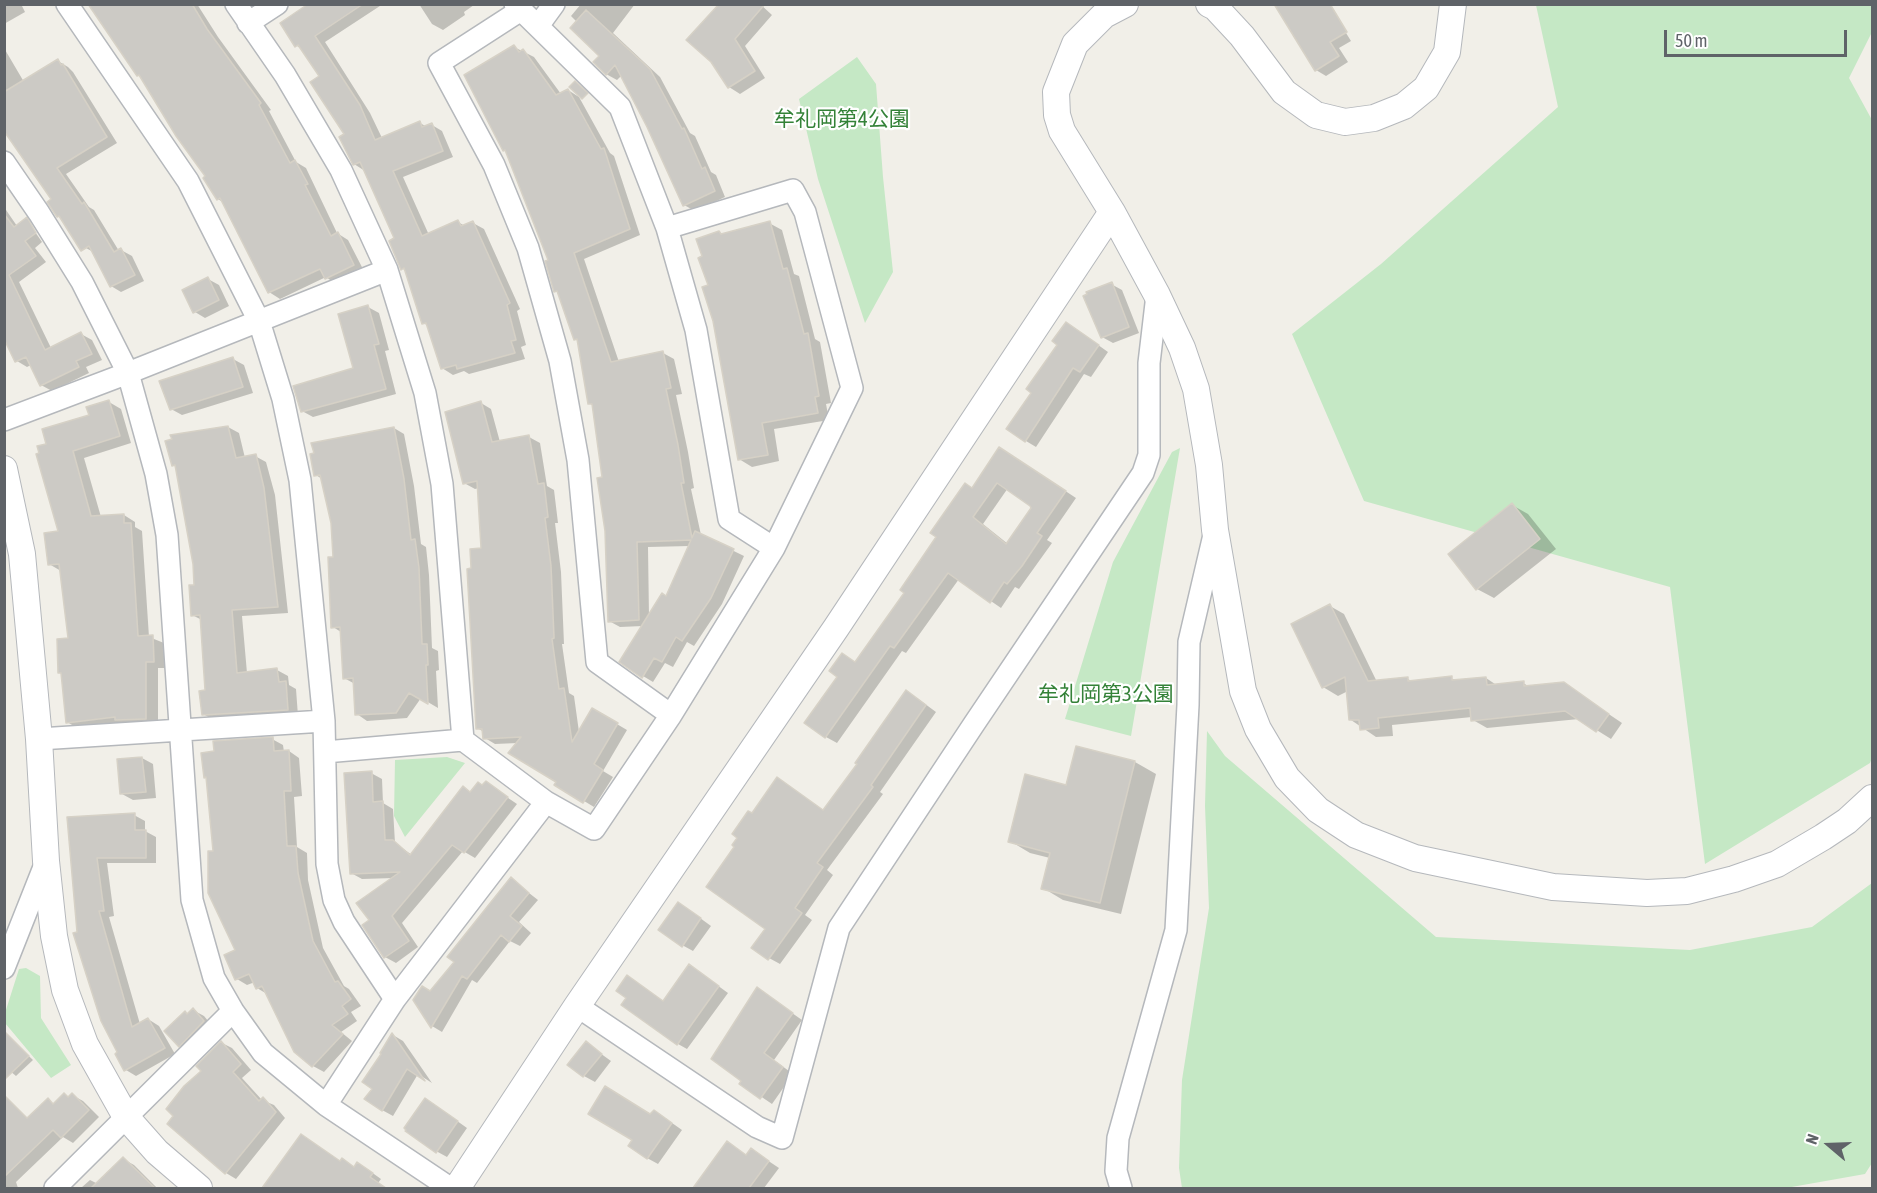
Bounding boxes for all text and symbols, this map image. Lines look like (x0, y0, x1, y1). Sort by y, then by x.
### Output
scale bar (1667, 18, 1850, 56)
text: 50 m (1675, 30, 1707, 51)
park label: 牟礼岡第4公園 (774, 106, 910, 132)
park label: 牟礼岡第3公園 (1038, 681, 1174, 707)
north arrow (1799, 1115, 1859, 1175)
text: N (1802, 1132, 1822, 1147)

